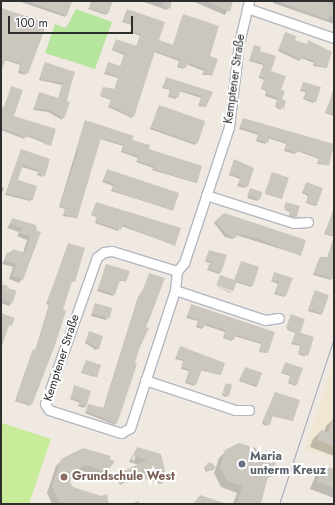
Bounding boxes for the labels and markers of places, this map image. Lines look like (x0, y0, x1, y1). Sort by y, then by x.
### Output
place label: Maria unterm Kreuz (250, 450, 326, 478)
marker: Maria unterm Kreuz (237, 459, 247, 469)
place label: Grundschule West (72, 470, 175, 484)
marker: Grundschule West (59, 472, 69, 482)

